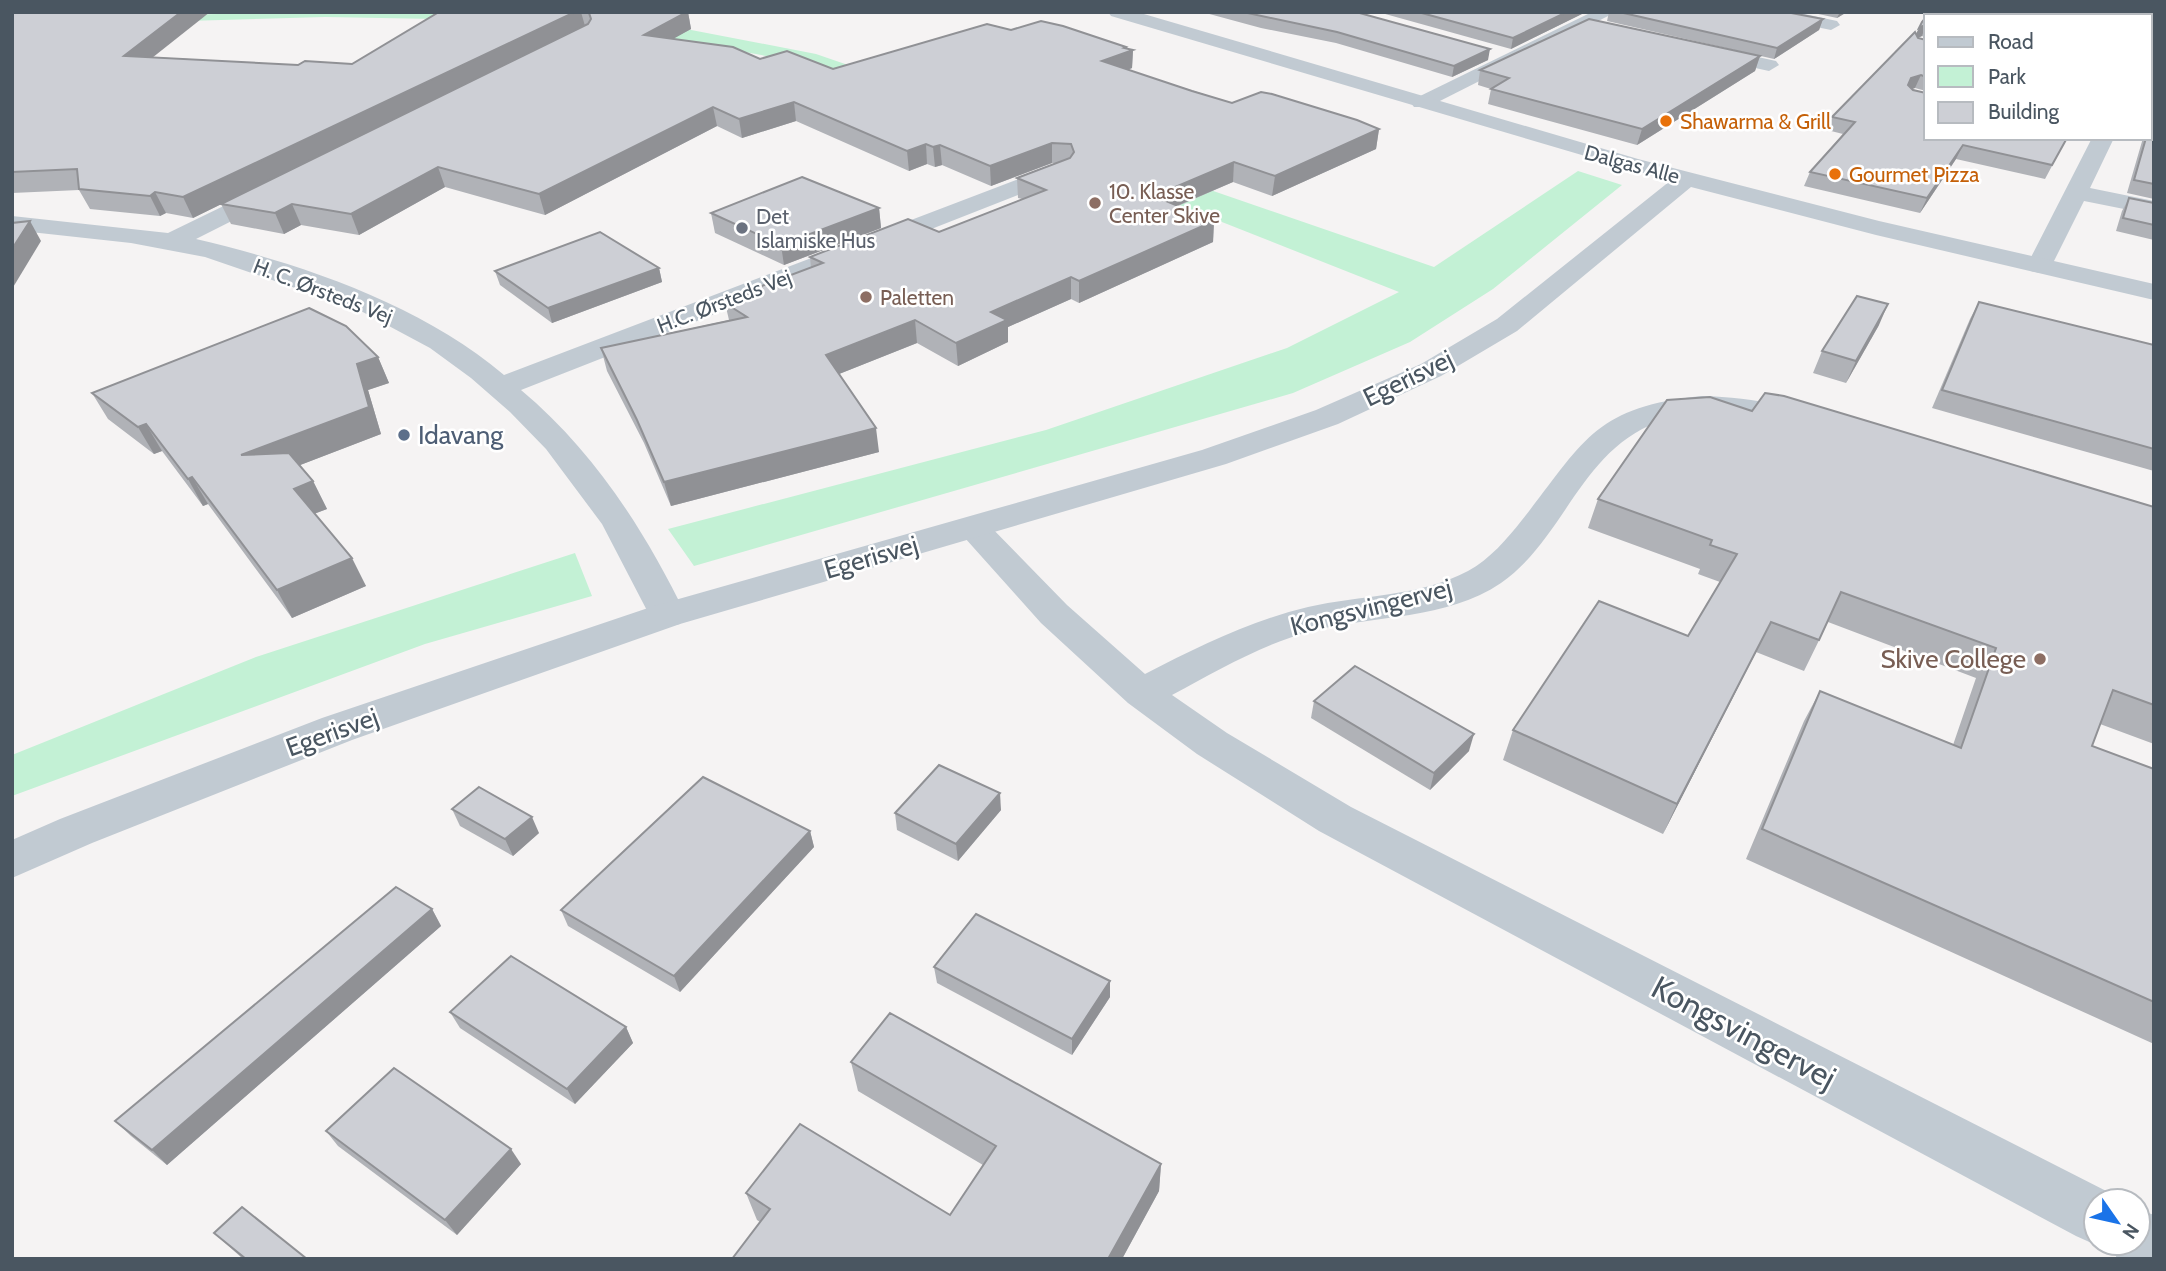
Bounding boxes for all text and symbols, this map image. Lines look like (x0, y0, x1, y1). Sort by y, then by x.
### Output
legend (1924, 14, 2152, 140)
text: Road (1988, 29, 2034, 54)
text: Park (1988, 64, 2026, 89)
text: Building (1988, 99, 2060, 124)
place label: Shawarma & Grill (1680, 109, 1831, 134)
marker: Shawarma & Grill (1658, 113, 1674, 129)
street label: Dalgas Alle (1582, 139, 1683, 189)
place label: Gourmet Pizza (1849, 162, 1979, 187)
marker: Gourmet Pizza (1827, 166, 1843, 182)
place label: 10. Klasse Center Skive (1109, 179, 1220, 228)
marker: 10. Klasse Center Skive (1087, 195, 1103, 211)
place label: Det Islamiske Hus (756, 204, 875, 253)
marker: Det Islamiske Hus (734, 220, 750, 236)
street label: H. C. Ørsteds Vej (250, 253, 396, 330)
street label: H.C. Ørsteds Vej (653, 264, 795, 339)
place label: Paletten (880, 285, 954, 310)
marker: Paletten (858, 289, 874, 305)
street label: Egerisvej (1358, 343, 1458, 413)
place label: Idavang (418, 419, 504, 451)
marker: Idavang (396, 427, 412, 443)
street label: Egerisvej (820, 528, 922, 586)
street label: Kongsvingervej (1287, 572, 1455, 642)
place label: Skive College (1880, 643, 2026, 675)
marker: Skive College (2032, 651, 2048, 667)
street label: Egerisvej (281, 701, 383, 763)
street label: Kongsvingervej (1645, 967, 1843, 1097)
north arrow (2082, 1187, 2152, 1257)
text: N (2117, 1219, 2144, 1243)

